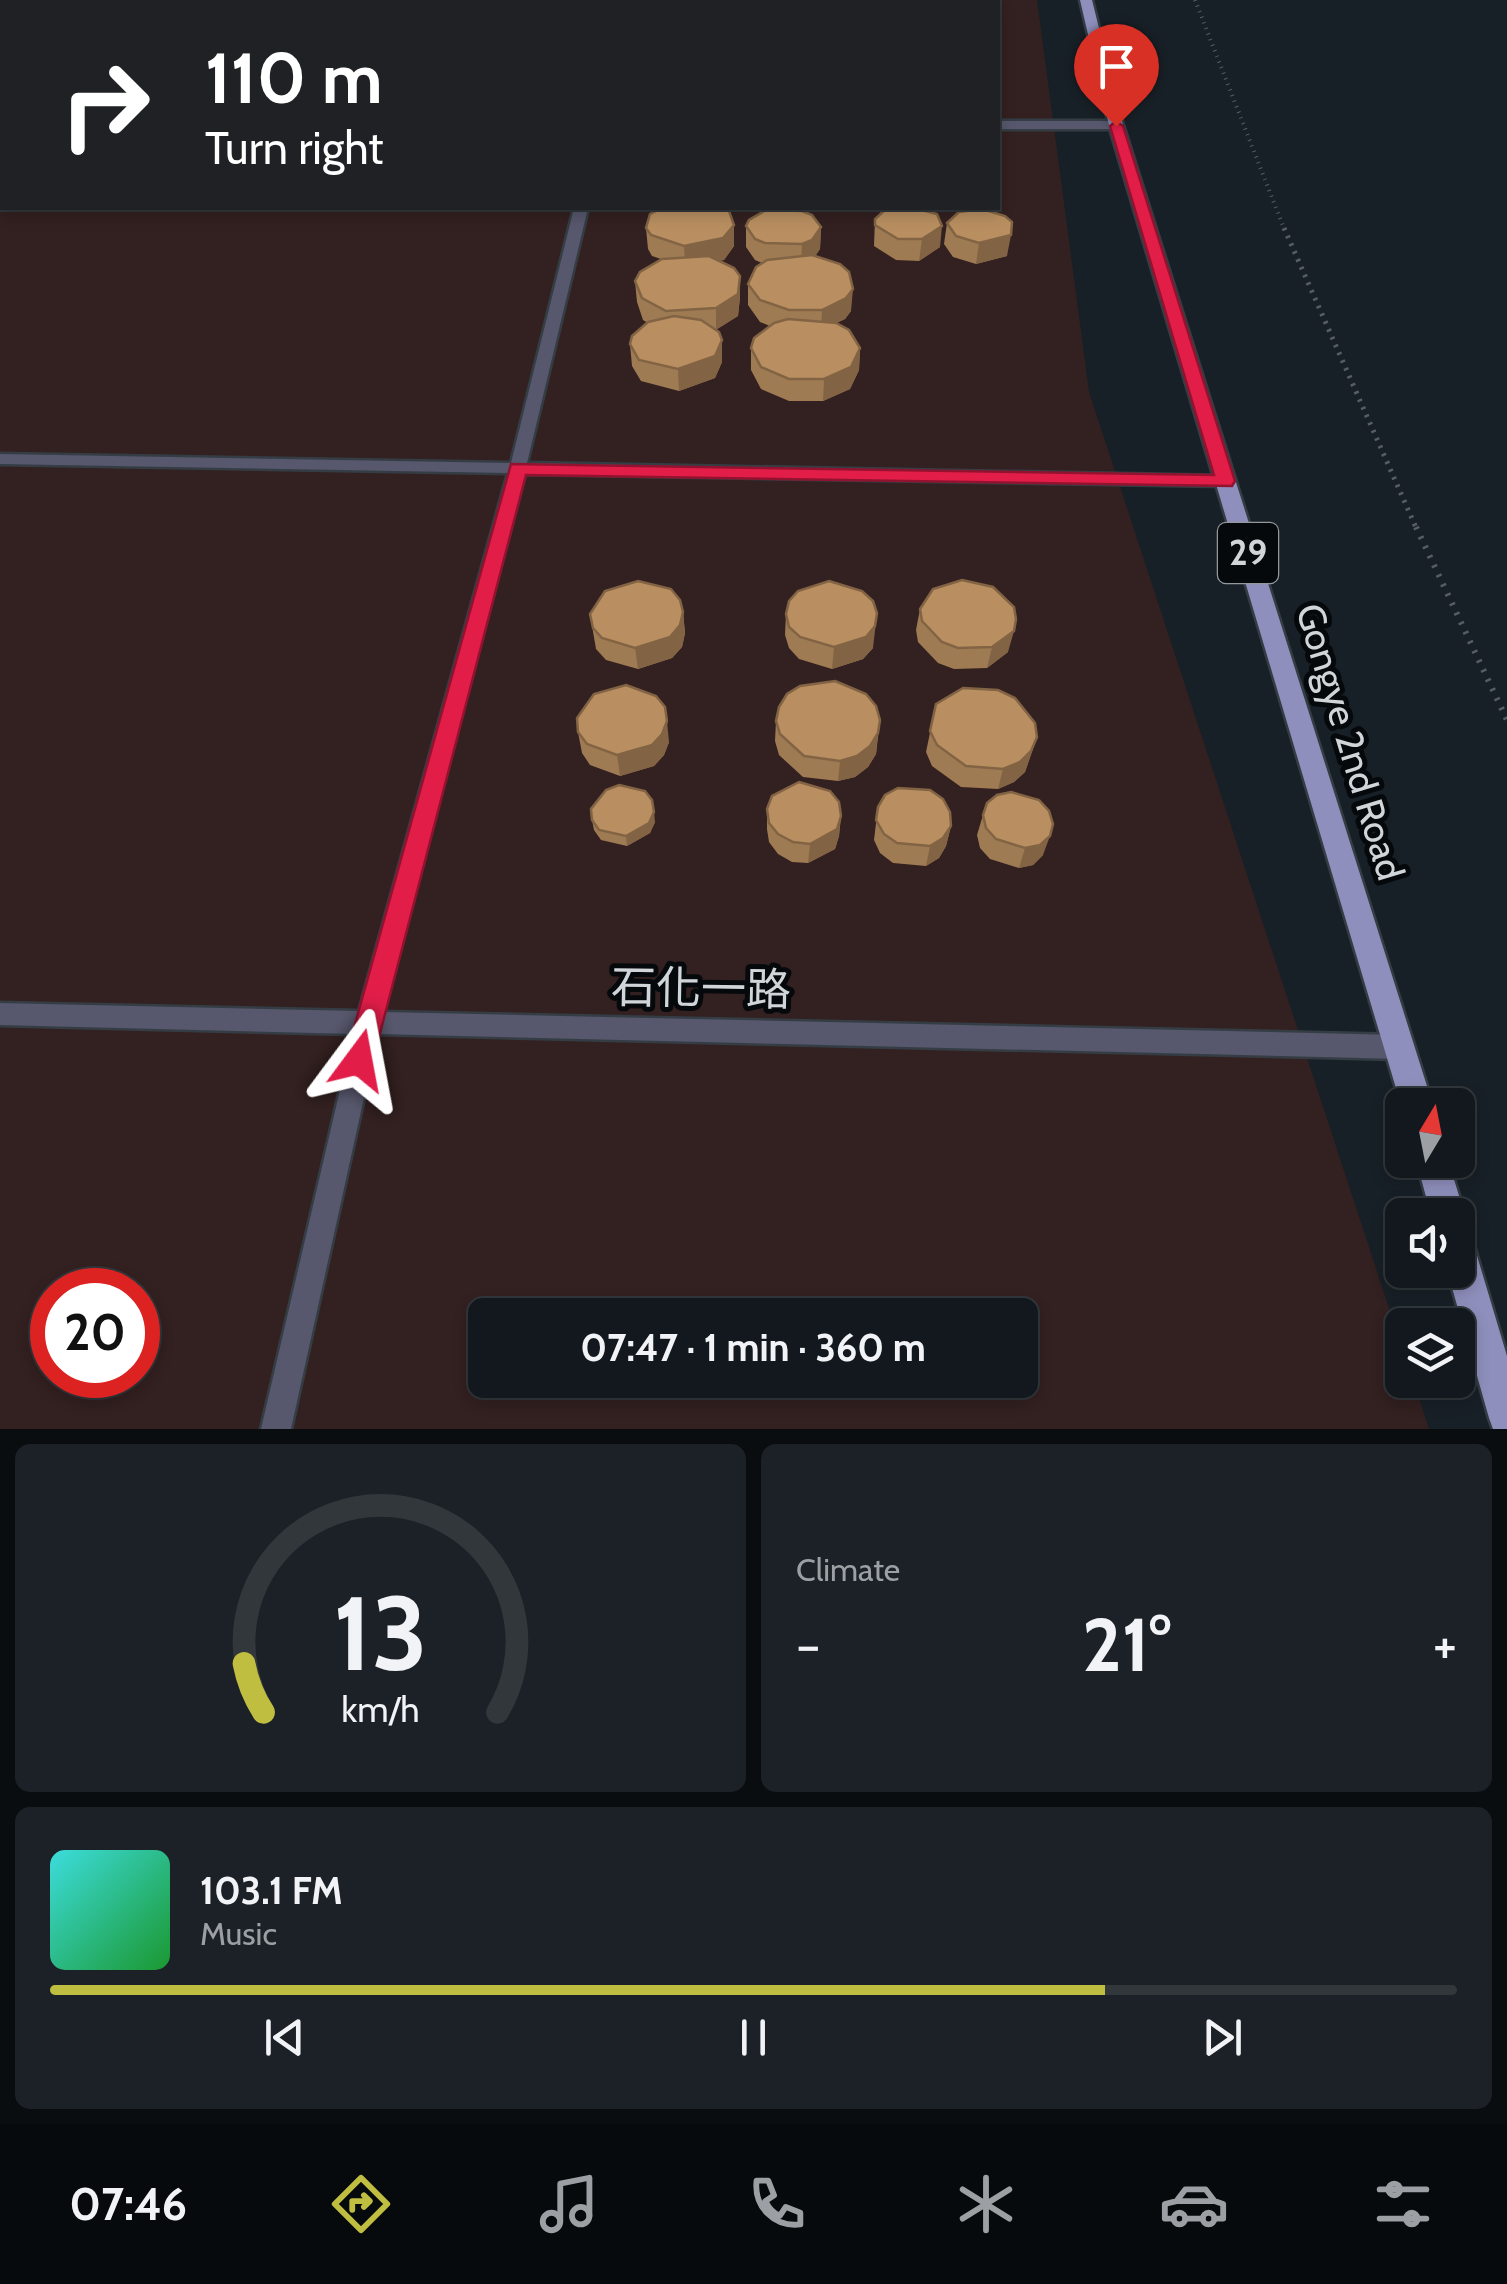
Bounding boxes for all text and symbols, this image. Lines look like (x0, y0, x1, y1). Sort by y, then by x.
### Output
pin (1074, 24, 1159, 127)
text: 110 m (205, 35, 383, 121)
icon: arrive (1089, 39, 1144, 94)
icon: right (40, 40, 170, 170)
text: Turn right (205, 121, 384, 175)
road number: 29 (1218, 523, 1278, 583)
street label: Gongye 2nd Road (1286, 598, 1415, 886)
street label: 石化一路 (611, 959, 791, 1017)
position arrow (307, 1008, 411, 1112)
north arrow (1385, 1088, 1475, 1178)
map controls (1385, 1088, 1475, 1398)
button: sound (1385, 1198, 1475, 1288)
speed limit sign: 20 (30, 1268, 160, 1398)
button: layers (1385, 1308, 1475, 1398)
text: 07:47 · 1 min · 360 m (580, 1324, 926, 1371)
text: Climate (796, 1550, 900, 1589)
text: 13 (333, 1570, 428, 1696)
text: 21° (1082, 1599, 1171, 1690)
text: − (796, 1611, 820, 1678)
text: + (1433, 1611, 1457, 1678)
text: km/h (341, 1688, 420, 1731)
text: 103.1 FM (200, 1867, 343, 1914)
text: Music (200, 1914, 277, 1953)
icon: previous (257, 2010, 312, 2065)
icon: pause (726, 2010, 781, 2065)
icon: next (1195, 2010, 1250, 2065)
icon: directions (326, 2169, 396, 2239)
icon: music (534, 2169, 604, 2239)
icon: phone (742, 2169, 812, 2239)
icon: climate (951, 2169, 1021, 2239)
icon: car (1159, 2169, 1229, 2239)
icon: filters (1368, 2169, 1438, 2239)
text: 07:46 (69, 2177, 187, 2231)

